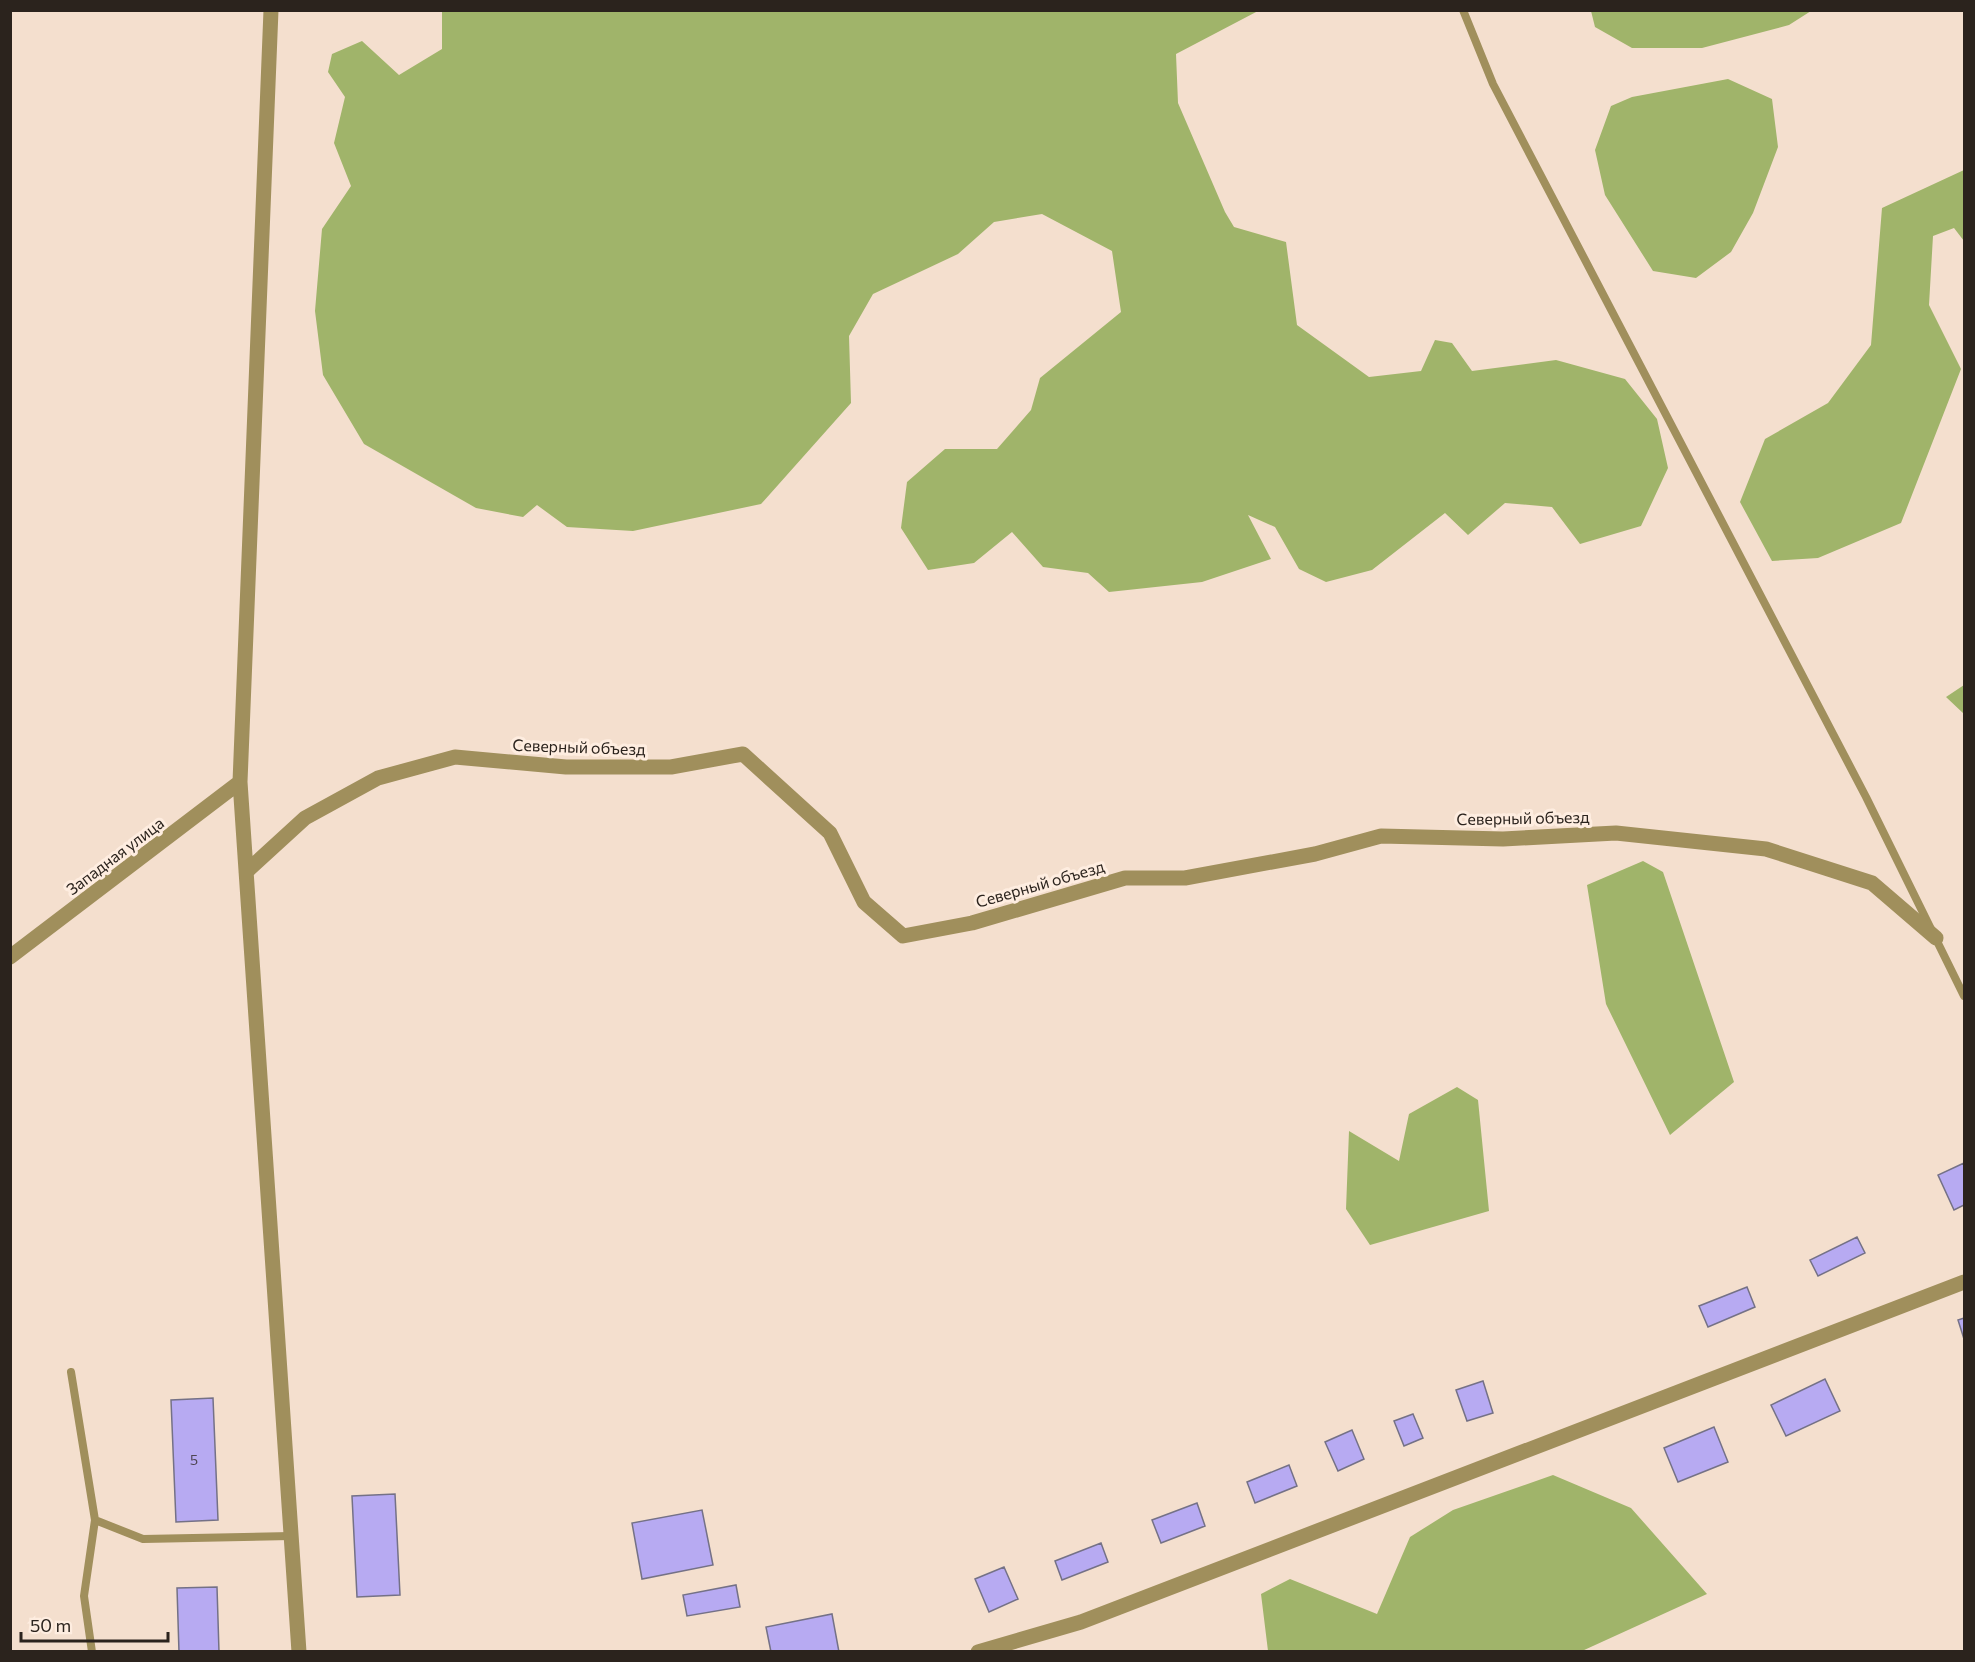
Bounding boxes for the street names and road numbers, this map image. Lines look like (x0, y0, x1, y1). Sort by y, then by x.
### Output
street label: Северный объезд (512, 735, 646, 758)
street label: Северный объезд (1456, 807, 1590, 828)
street label: Западная улица (62, 813, 167, 898)
street label: Северный объезд (973, 856, 1107, 911)

